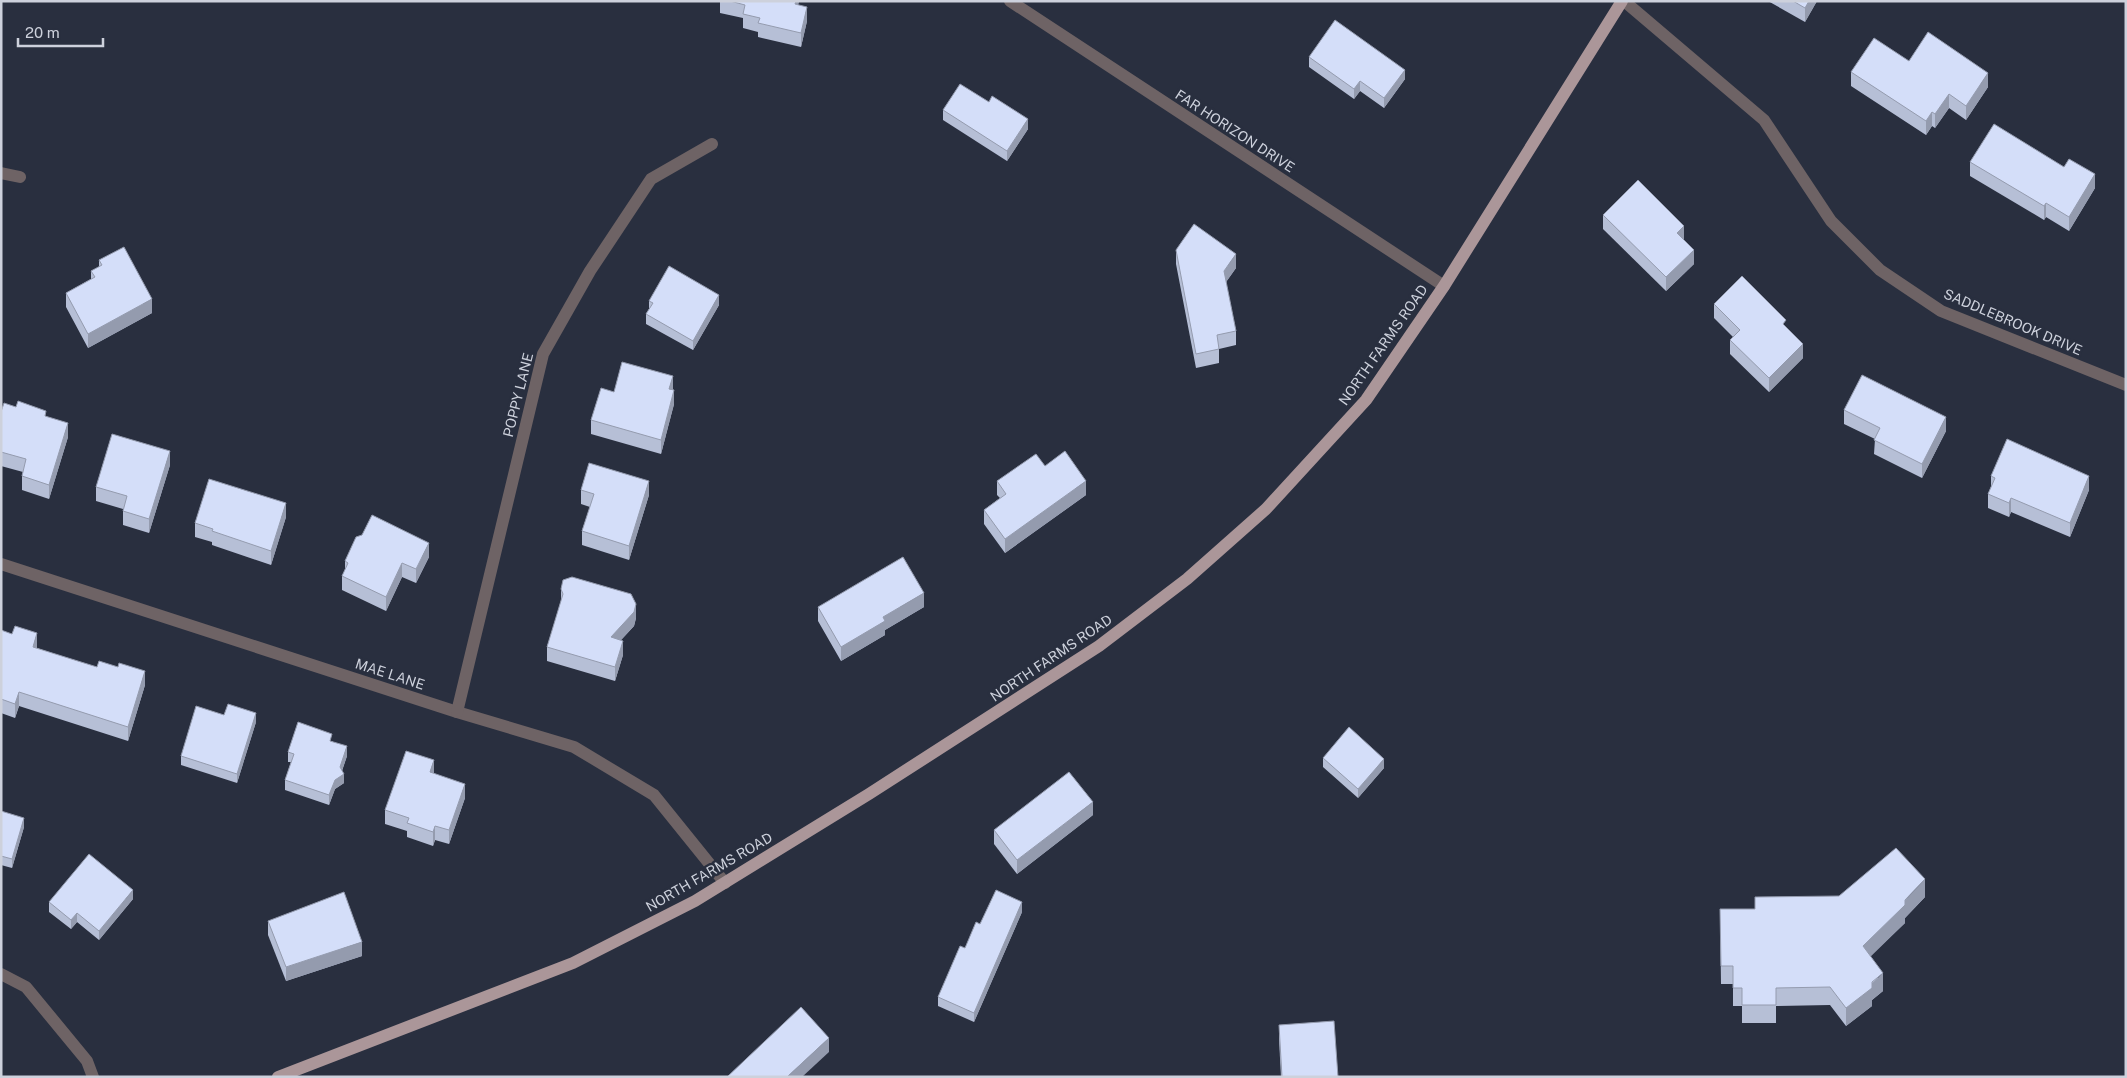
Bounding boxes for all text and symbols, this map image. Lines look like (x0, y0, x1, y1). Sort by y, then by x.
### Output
scale bar (18, 15, 102, 47)
text: 20 m (25, 24, 60, 41)
street label: FAR HORIZON DRIVE (1172, 86, 1298, 176)
street label: NORTH FARMS ROAD (1335, 282, 1431, 408)
street label: SADDLEBROOK DRIVE (1941, 286, 2085, 358)
street label: POPPY LANE (500, 351, 536, 439)
street label: NORTH FARMS ROAD (987, 611, 1115, 705)
street label: MAE LANE (353, 655, 427, 693)
street label: NORTH FARMS ROAD (643, 829, 775, 915)

